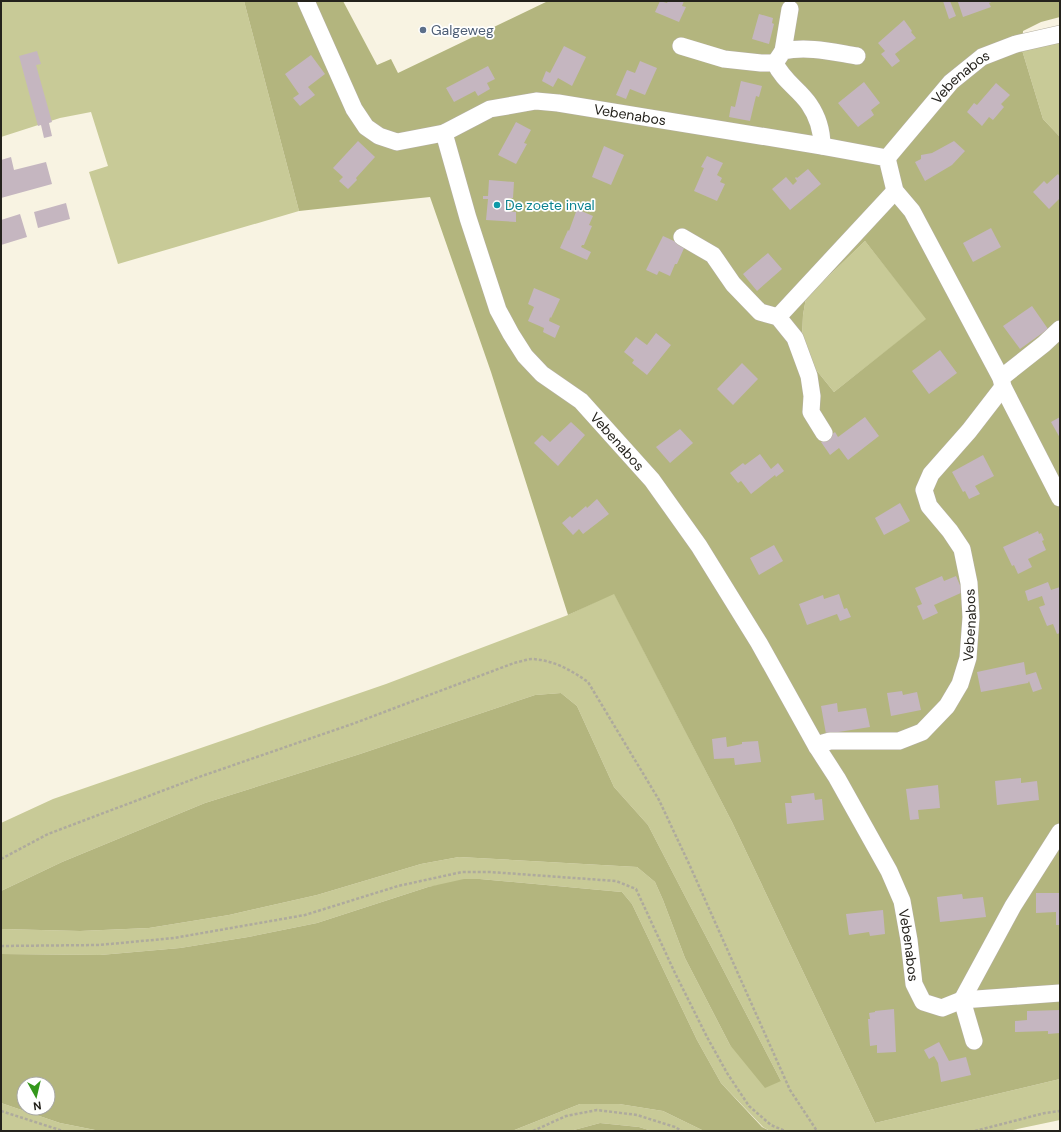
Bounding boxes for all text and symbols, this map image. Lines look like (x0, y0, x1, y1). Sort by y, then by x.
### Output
place label: Galgeweg (431, 21, 494, 39)
marker: Galgeweg (418, 25, 428, 35)
street label: Vebenabos (927, 46, 992, 108)
street label: Vebenabos (592, 100, 667, 129)
place label: De zoete inval (505, 196, 595, 214)
marker: De zoete inval (492, 200, 502, 210)
street label: Vebenabos (586, 408, 648, 475)
street label: Vebenabos (959, 588, 980, 662)
street label: Vebenabos (895, 908, 923, 982)
north arrow (16, 1076, 56, 1116)
text: N (32, 1098, 42, 1113)

